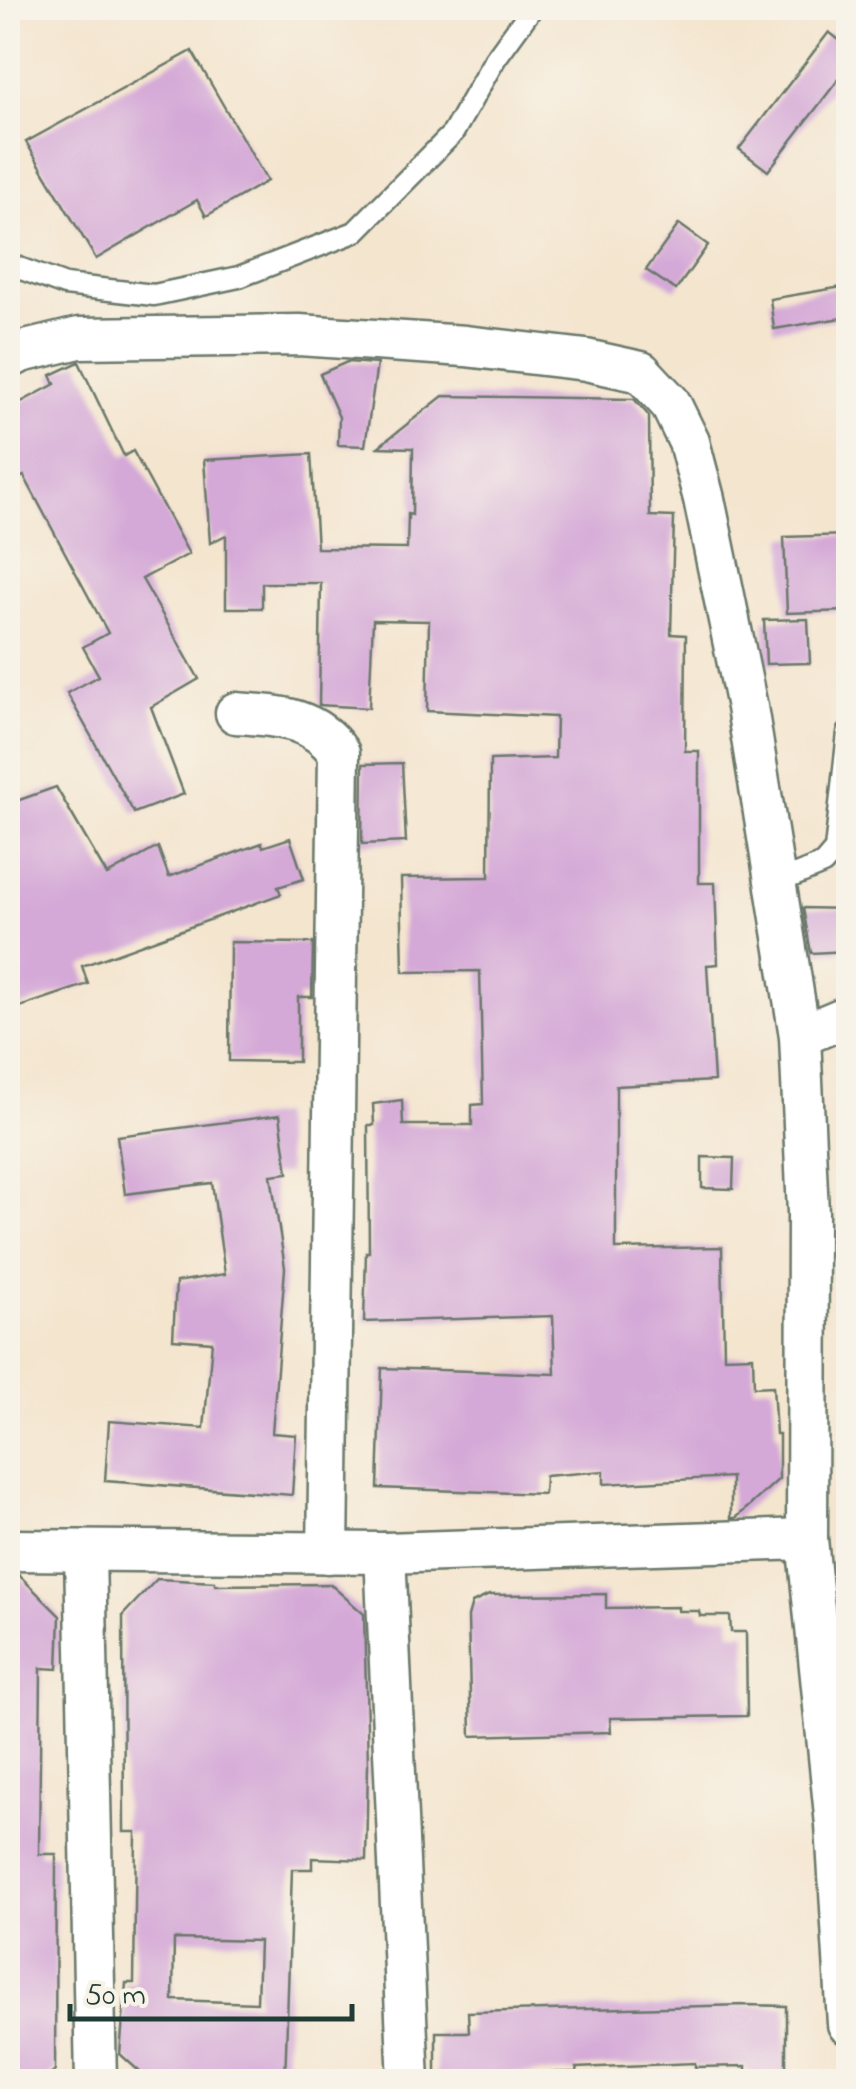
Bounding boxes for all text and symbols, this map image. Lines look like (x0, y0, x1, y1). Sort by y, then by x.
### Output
scale bar (70, 1959, 352, 2021)
text: 50 m (85, 1975, 146, 2019)

